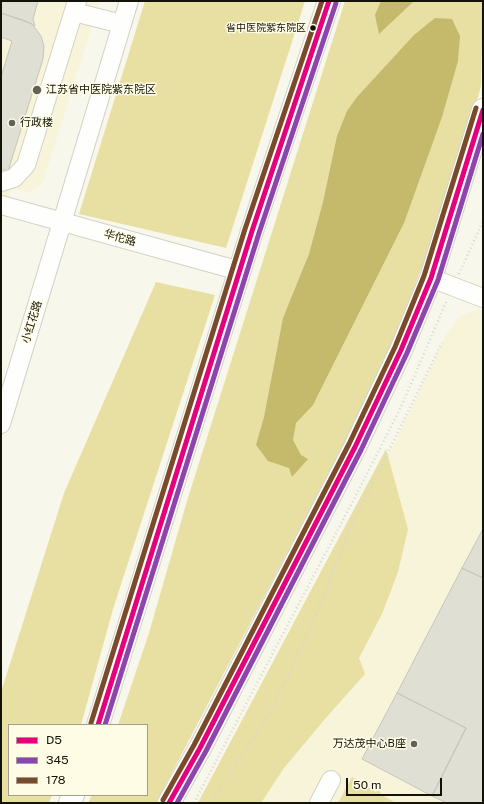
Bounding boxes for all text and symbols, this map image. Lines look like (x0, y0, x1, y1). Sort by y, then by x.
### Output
place label: 省中医院紫东院区 (226, 22, 306, 34)
marker: 省中医院紫东院区 (308, 23, 318, 33)
place label: 江苏省中医院紫东院区 (46, 83, 156, 97)
marker: 江苏省中医院紫东院区 (31, 84, 43, 96)
place label: 行政楼 (20, 116, 53, 130)
marker: 行政楼 (7, 118, 17, 128)
street label: 华佗路 (102, 227, 138, 249)
street label: 小红花路 (19, 299, 45, 345)
legend (8, 724, 148, 796)
text: D5 (46, 733, 62, 747)
place label: 万达茂中心B座 (333, 737, 406, 751)
marker: 万达茂中心B座 (409, 739, 419, 749)
text: 345 (46, 753, 69, 767)
scale bar (348, 770, 444, 796)
text: 178 (46, 773, 66, 787)
text: 50 m (353, 778, 381, 792)

